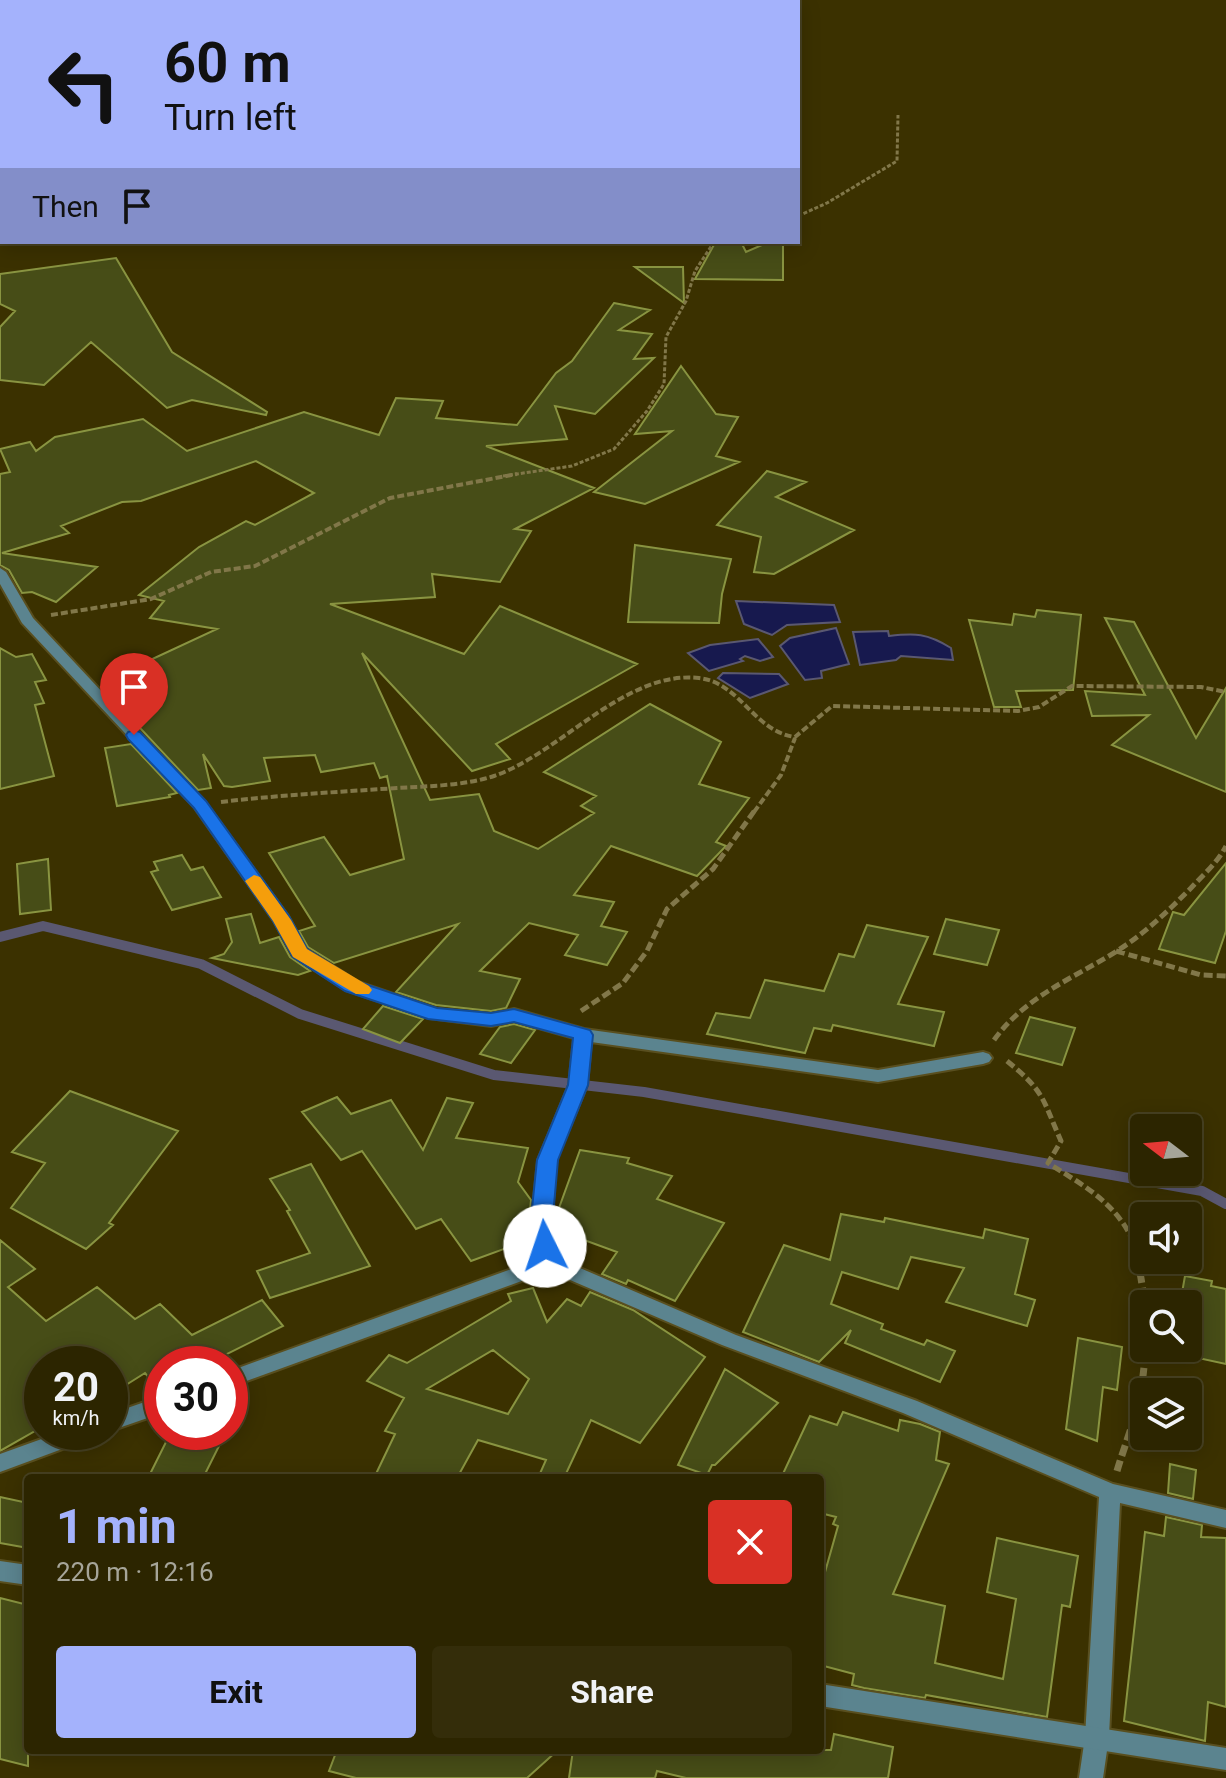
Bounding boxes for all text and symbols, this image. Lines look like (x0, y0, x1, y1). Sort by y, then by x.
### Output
text: 60 m (164, 30, 291, 96)
icon: left (32, 32, 136, 136)
text: Turn left (164, 97, 297, 139)
icon: arrive (115, 184, 159, 228)
text: Then (32, 189, 99, 224)
pin (100, 653, 168, 735)
icon: arrive (112, 665, 156, 709)
north arrow (1130, 1114, 1202, 1186)
map controls (1130, 1114, 1202, 1450)
button: sound (1130, 1202, 1202, 1274)
position arrow (503, 1204, 587, 1288)
button: search (1130, 1290, 1202, 1362)
speed limit sign: 30 (144, 1346, 248, 1450)
text: 20 (53, 1364, 99, 1411)
button: layers (1130, 1378, 1202, 1450)
text: km/h (53, 1406, 99, 1430)
text: 1 min (56, 1498, 177, 1555)
button: close (708, 1500, 792, 1584)
text: 220 m · 12:16 (56, 1557, 214, 1587)
button: Exit (56, 1646, 416, 1738)
button: Share (432, 1646, 792, 1738)

